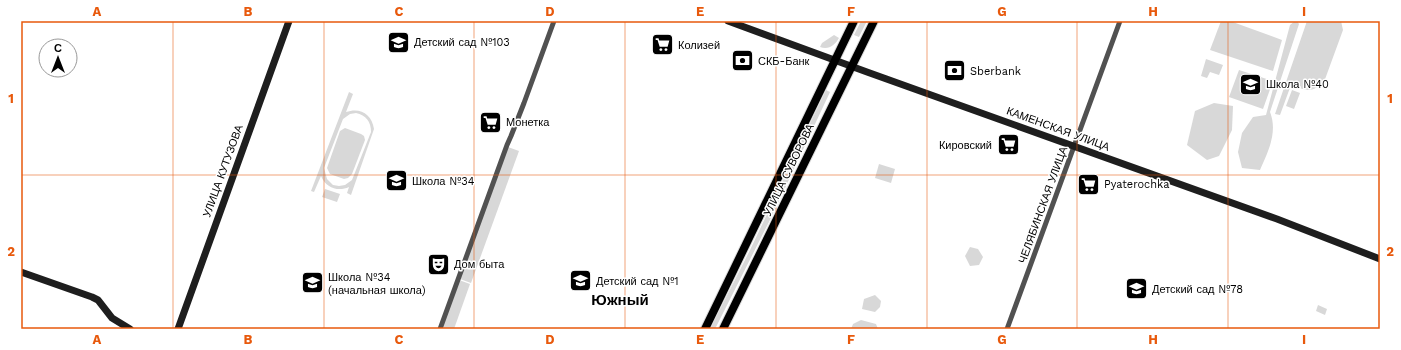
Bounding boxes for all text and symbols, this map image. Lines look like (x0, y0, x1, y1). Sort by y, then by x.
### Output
text: A (93, 4, 102, 19)
text: B (244, 4, 253, 19)
text: C (395, 4, 404, 19)
text: D (545, 4, 555, 19)
text: E (696, 4, 704, 19)
text: F (847, 4, 855, 19)
text: G (997, 4, 1007, 19)
text: H (1148, 4, 1158, 19)
text: I (1302, 4, 1306, 19)
school or university icon: Детский сад №103 (385, 29, 411, 55)
supermarket icon: Колизей (650, 32, 676, 58)
place label: Детский сад №103 (414, 36, 510, 49)
north arrow (38, 38, 78, 78)
place label: Колизей (678, 39, 720, 52)
text: С (54, 42, 62, 55)
bank icon: СКБ-Банк (729, 48, 755, 74)
place label: СКБ-Банк (758, 55, 810, 68)
bank icon: Sberbank (942, 58, 968, 84)
place label: Sberbank (970, 65, 1021, 78)
school or university icon: Школа №40 (1238, 71, 1264, 97)
place label: Школа №40 (1266, 78, 1329, 91)
text: 1 (8, 91, 14, 106)
text: 1 (1387, 91, 1393, 106)
street label: КАМЕНСКАЯ УЛИЦА (1005, 104, 1112, 154)
supermarket icon: Монетка (478, 109, 504, 135)
place label: Монетка (506, 116, 550, 129)
street label: УЛИЦА СУВОРОВА (761, 121, 817, 218)
street label: УЛИЦА КУТУЗОВА (200, 122, 246, 219)
supermarket icon: Кировский (995, 132, 1021, 158)
place label: Кировский (939, 139, 992, 152)
street label: ЧЕЛЯБИНСКАЯ УЛИЦА (1016, 144, 1070, 265)
school or university icon: Школа №34 (383, 168, 409, 194)
supermarket icon: Pyaterochka (1076, 171, 1102, 197)
place label: Школа №34 (412, 175, 475, 188)
place label: Pyaterochka (1104, 178, 1169, 191)
text: 2 (7, 244, 15, 259)
text: 2 (1386, 244, 1394, 259)
theatre icon: Дом быта (425, 251, 451, 277)
place label: Дом быта (454, 258, 505, 271)
school or university icon: Детский сад №1 (567, 268, 593, 294)
school or university icon: Школа №34 (начальная школа) (299, 270, 325, 296)
place label: Школа №34 (начальная школа) (328, 271, 426, 297)
place label: Детский сад №1 (596, 275, 679, 288)
school or university icon: Детский сад №78 (1124, 276, 1150, 302)
place label: Детский сад №78 (1152, 283, 1243, 296)
district label: Южный (591, 291, 649, 309)
text: A (93, 332, 102, 347)
text: B (244, 332, 253, 347)
text: C (395, 332, 404, 347)
text: D (545, 332, 555, 347)
text: E (696, 332, 704, 347)
text: F (847, 332, 855, 347)
text: G (997, 332, 1007, 347)
text: H (1148, 332, 1158, 347)
text: I (1302, 332, 1306, 347)

